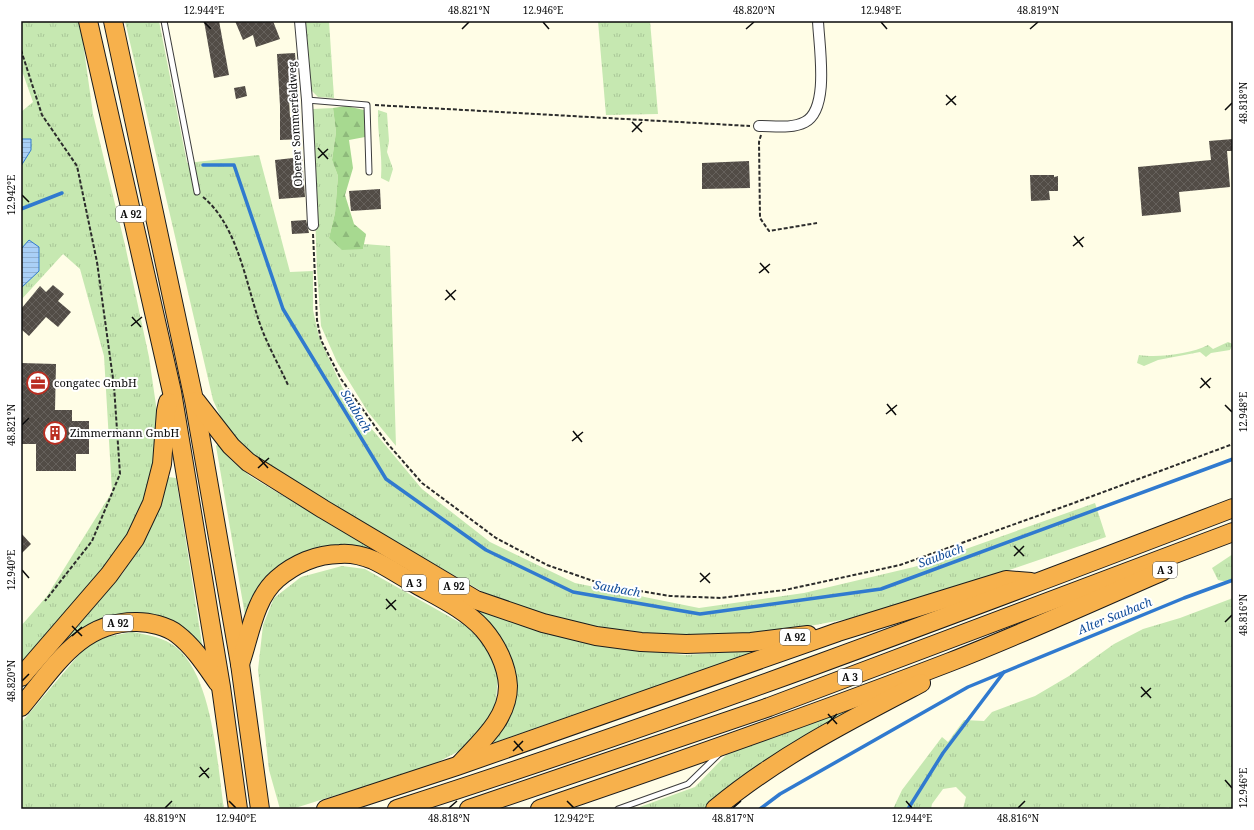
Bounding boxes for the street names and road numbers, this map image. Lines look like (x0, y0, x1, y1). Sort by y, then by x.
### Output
street label: Oberer Sommerfeldweg (284, 61, 305, 187)
road number: A 92 (116, 206, 146, 222)
road number: A 3 (1153, 562, 1177, 578)
road number: A 3 (402, 575, 426, 591)
road number: A 92 (439, 578, 469, 594)
road number: A 92 (103, 615, 133, 631)
road number: A 92 (780, 629, 810, 645)
road number: A 3 (838, 669, 862, 685)

